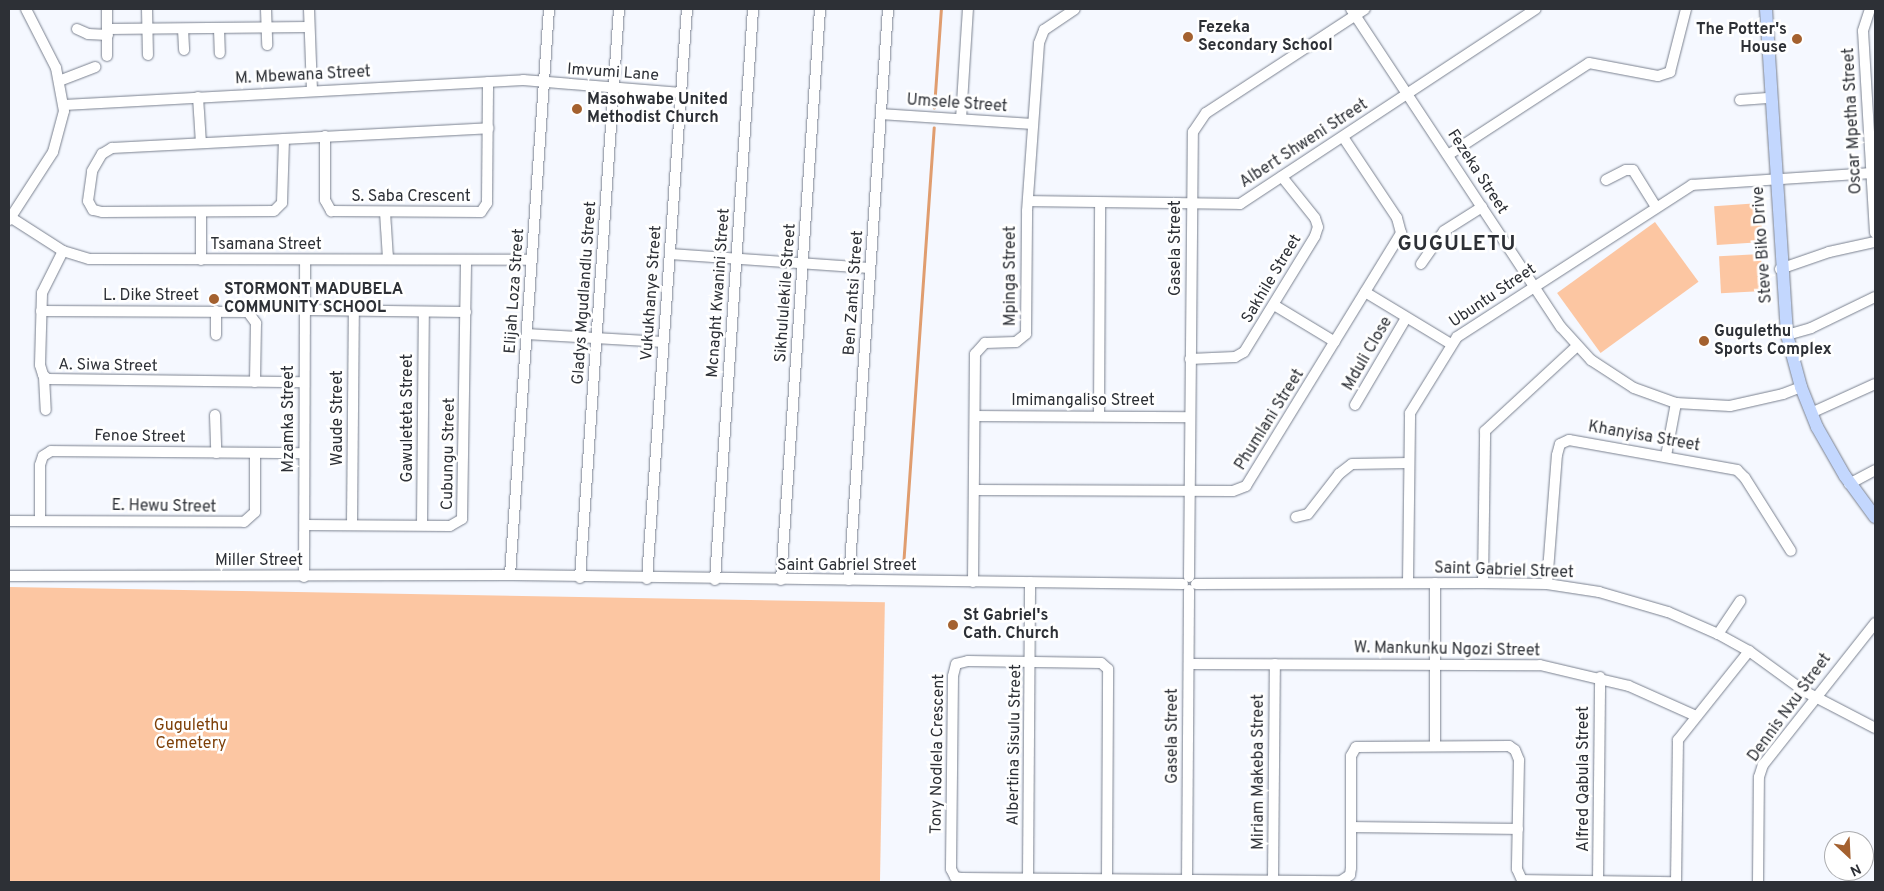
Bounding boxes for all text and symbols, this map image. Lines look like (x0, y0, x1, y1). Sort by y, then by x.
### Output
place label: Fezeka Secondary School (1198, 18, 1333, 56)
place label: The Potter's House (1696, 20, 1787, 58)
marker: Fezeka Secondary School (1182, 31, 1194, 43)
marker: The Potter's House (1791, 33, 1803, 45)
street label: Oscar Mpetha Street (1840, 47, 1866, 195)
street label: Imvumi Lane (566, 60, 660, 86)
street label: M. Mbewana Street (235, 63, 371, 89)
place label: Masohwabe United Methodist Church (587, 90, 728, 128)
street label: Umsele Street (906, 91, 1008, 117)
street label: Albert Shweni Street (1236, 95, 1372, 193)
marker: Masohwabe United Methodist Church (571, 103, 583, 115)
street label: Fezeka Street (1443, 126, 1511, 218)
street label: Steve Biko Drive (1749, 186, 1777, 304)
street label: S. Saba Crescent (351, 187, 471, 207)
street label: Gladys Mgudlandlu Street (569, 200, 601, 386)
street label: Gasela Street (1166, 200, 1186, 296)
street label: Mcnaght Kwanini Street (703, 207, 735, 379)
street label: Sikhululekile Street (772, 223, 800, 363)
street label: Vukukhanye Street (638, 225, 666, 361)
street label: Mpinga Street (1001, 226, 1021, 326)
street label: Elijah Loza Street (501, 228, 529, 354)
street label: Ben Zantsi Street (840, 230, 868, 356)
street label: Sakhile Street (1238, 231, 1306, 327)
district label: GUGULETU (1396, 232, 1518, 258)
street label: Tsamana Street (210, 235, 322, 255)
street label: Ubuntu Street (1446, 260, 1540, 332)
place label: STORMONT MADUBELA COMMUNITY SCHOOL (224, 280, 403, 318)
street label: L. Dike Street (103, 286, 199, 306)
marker: STORMONT MADUBELA COMMUNITY SCHOOL (208, 293, 220, 305)
street label: Mduli Close (1339, 314, 1397, 394)
place label: Gugulethu Sports Complex (1714, 322, 1832, 360)
marker: Gugulethu Sports Complex (1698, 335, 1710, 347)
street label: Gawuleteta Street (398, 354, 418, 482)
street label: A. Siwa Street (58, 356, 158, 376)
street label: Mzamka Street (279, 365, 299, 473)
street label: Phumlani Street (1231, 366, 1309, 474)
street label: Waude Street (328, 370, 348, 466)
street label: Imimangaliso Street (1011, 391, 1155, 411)
street label: Cubungu Street (438, 398, 460, 510)
street label: Khanyisa Street (1587, 418, 1701, 456)
street label: Fenoe Street (94, 427, 186, 447)
street label: E. Hewu Street (111, 496, 217, 518)
street label: Miller Street (215, 551, 303, 571)
street label: Saint Gabriel Street (777, 556, 917, 576)
street label: Saint Gabriel Street (1434, 559, 1574, 583)
place label: St Gabriel's Cath. Church (963, 606, 1059, 644)
marker: St Gabriel's Cath. Church (947, 619, 959, 631)
street label: W. Mankunku Ngozi Street (1354, 639, 1540, 661)
street label: Dennis Nxu Street (1744, 650, 1836, 766)
street label: Albertina Sisulu Street (1004, 664, 1026, 826)
street label: Tony Nodlela Crescent (927, 674, 949, 834)
street label: Gasela Street (1163, 688, 1183, 784)
street label: Miriam Makeba Street (1249, 694, 1269, 850)
street label: Alfred Qabula Street (1574, 706, 1594, 852)
park label: Gugulethu Cemetery (154, 716, 228, 754)
north arrow (1824, 831, 1874, 881)
text: N (1847, 859, 1863, 879)

